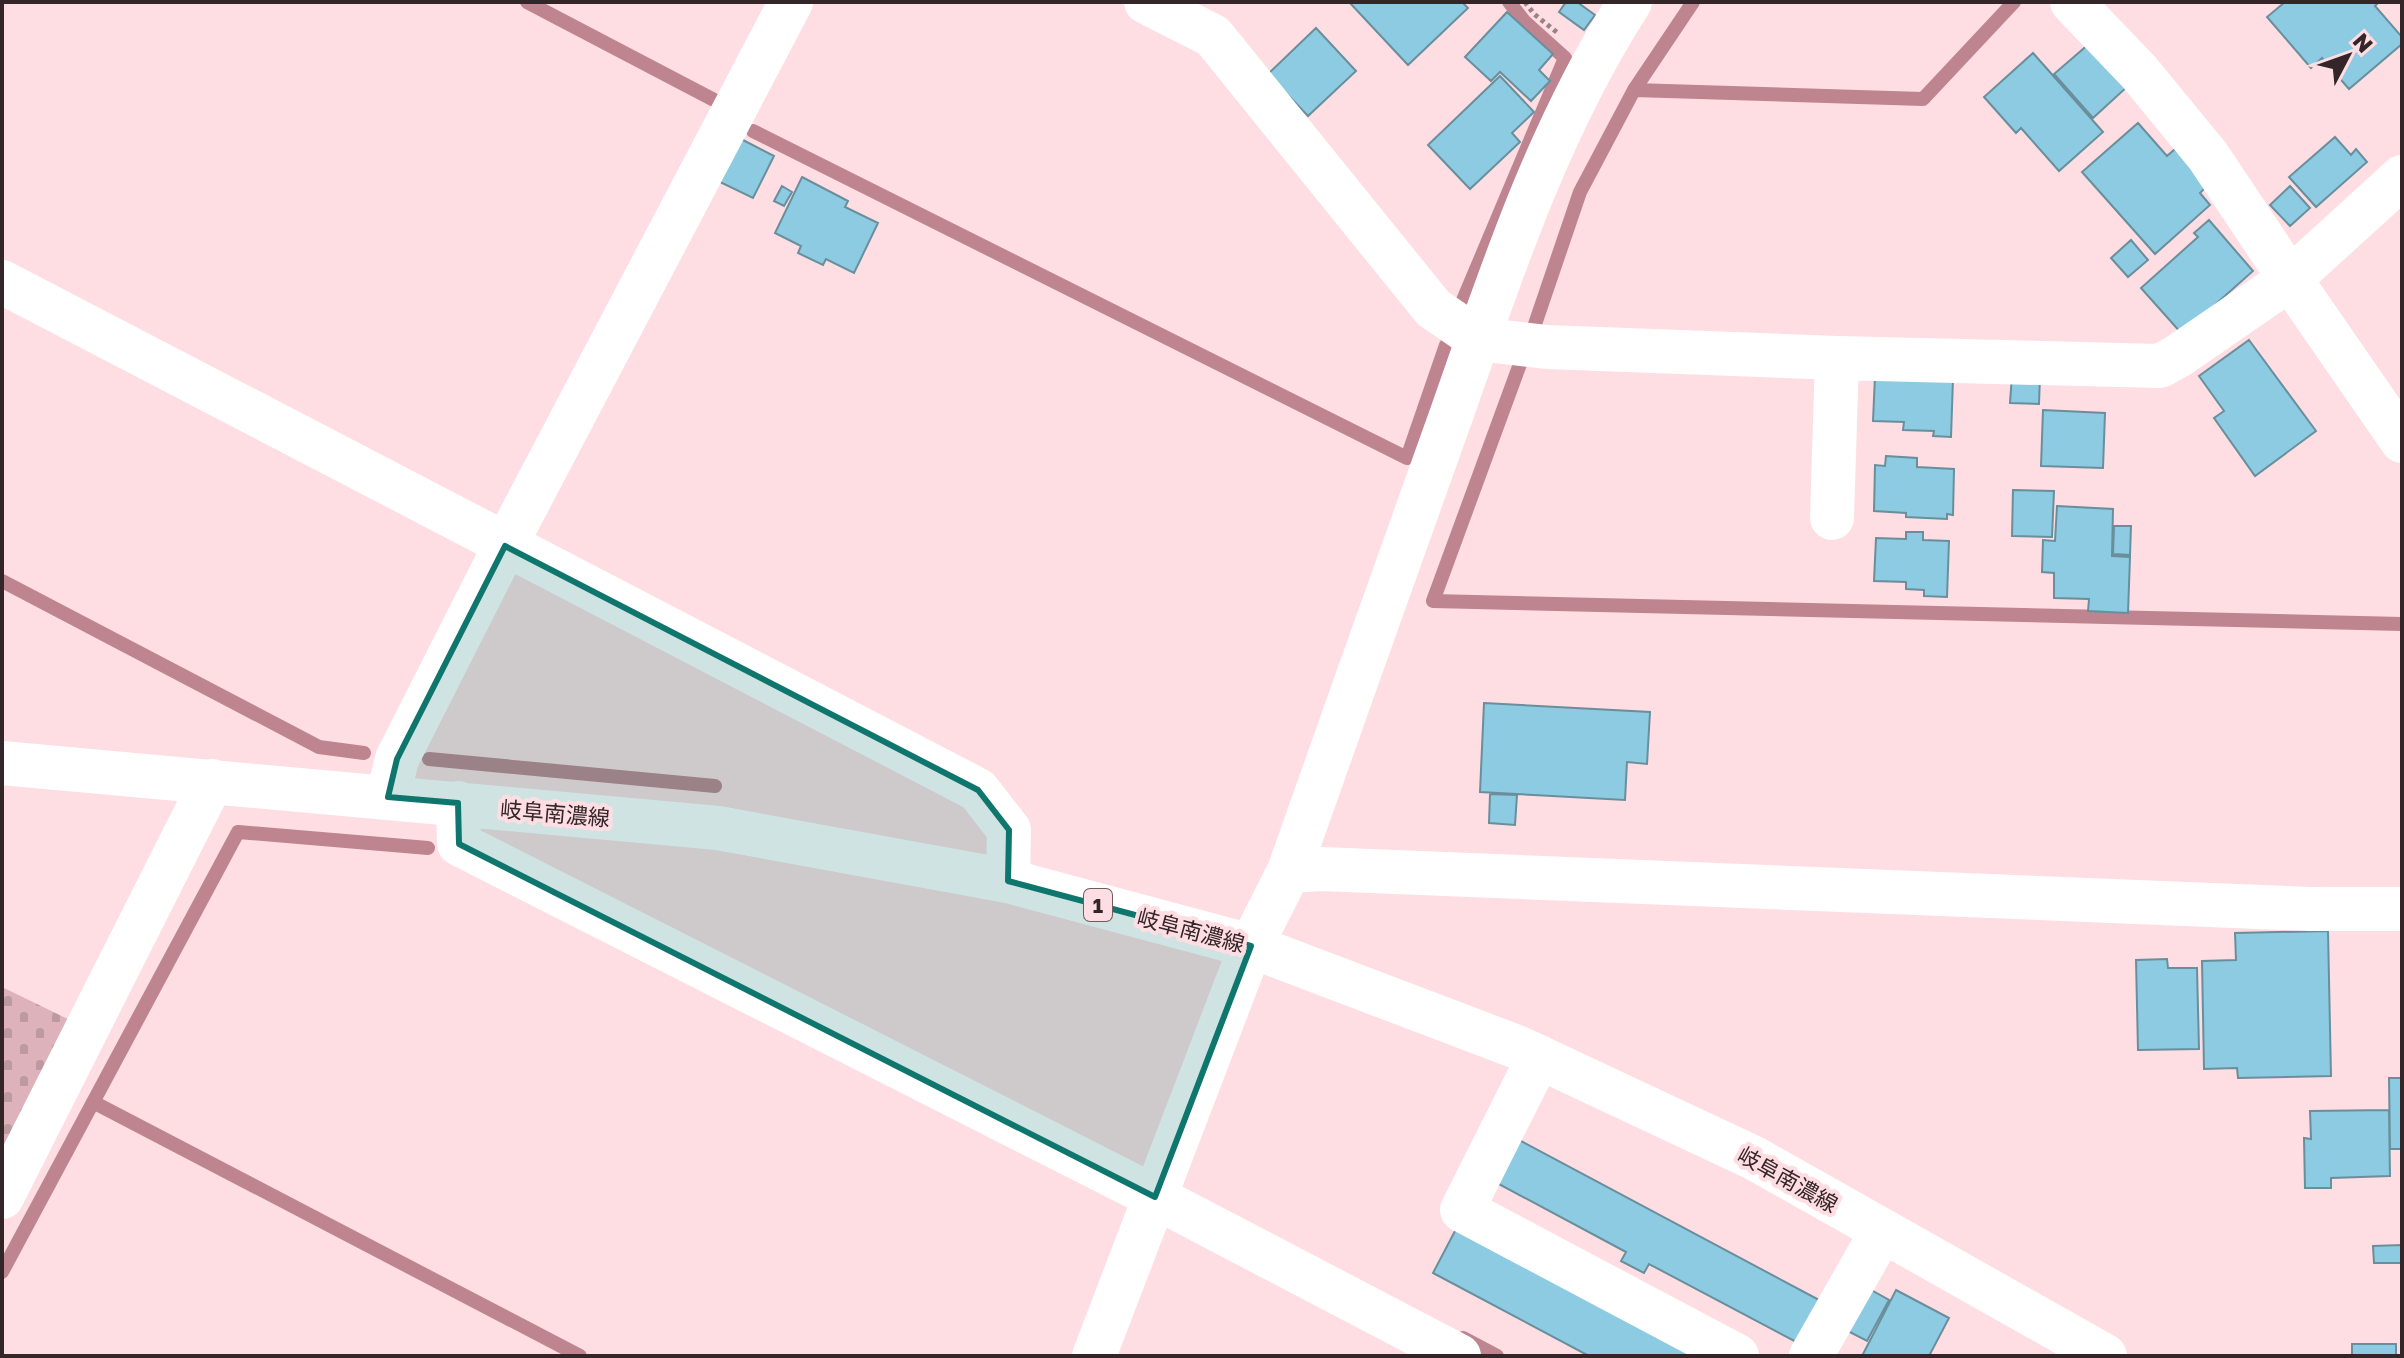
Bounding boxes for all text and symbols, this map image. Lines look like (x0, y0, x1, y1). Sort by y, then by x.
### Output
north arrow (2308, 16, 2388, 96)
text: N (2348, 27, 2379, 58)
street label: 岐阜南濃線 (499, 795, 611, 831)
road number: 1 (1084, 889, 1112, 921)
street label: 岐阜南濃線 (1134, 903, 1248, 957)
street label: 岐阜南濃線 (1733, 1141, 1843, 1217)

